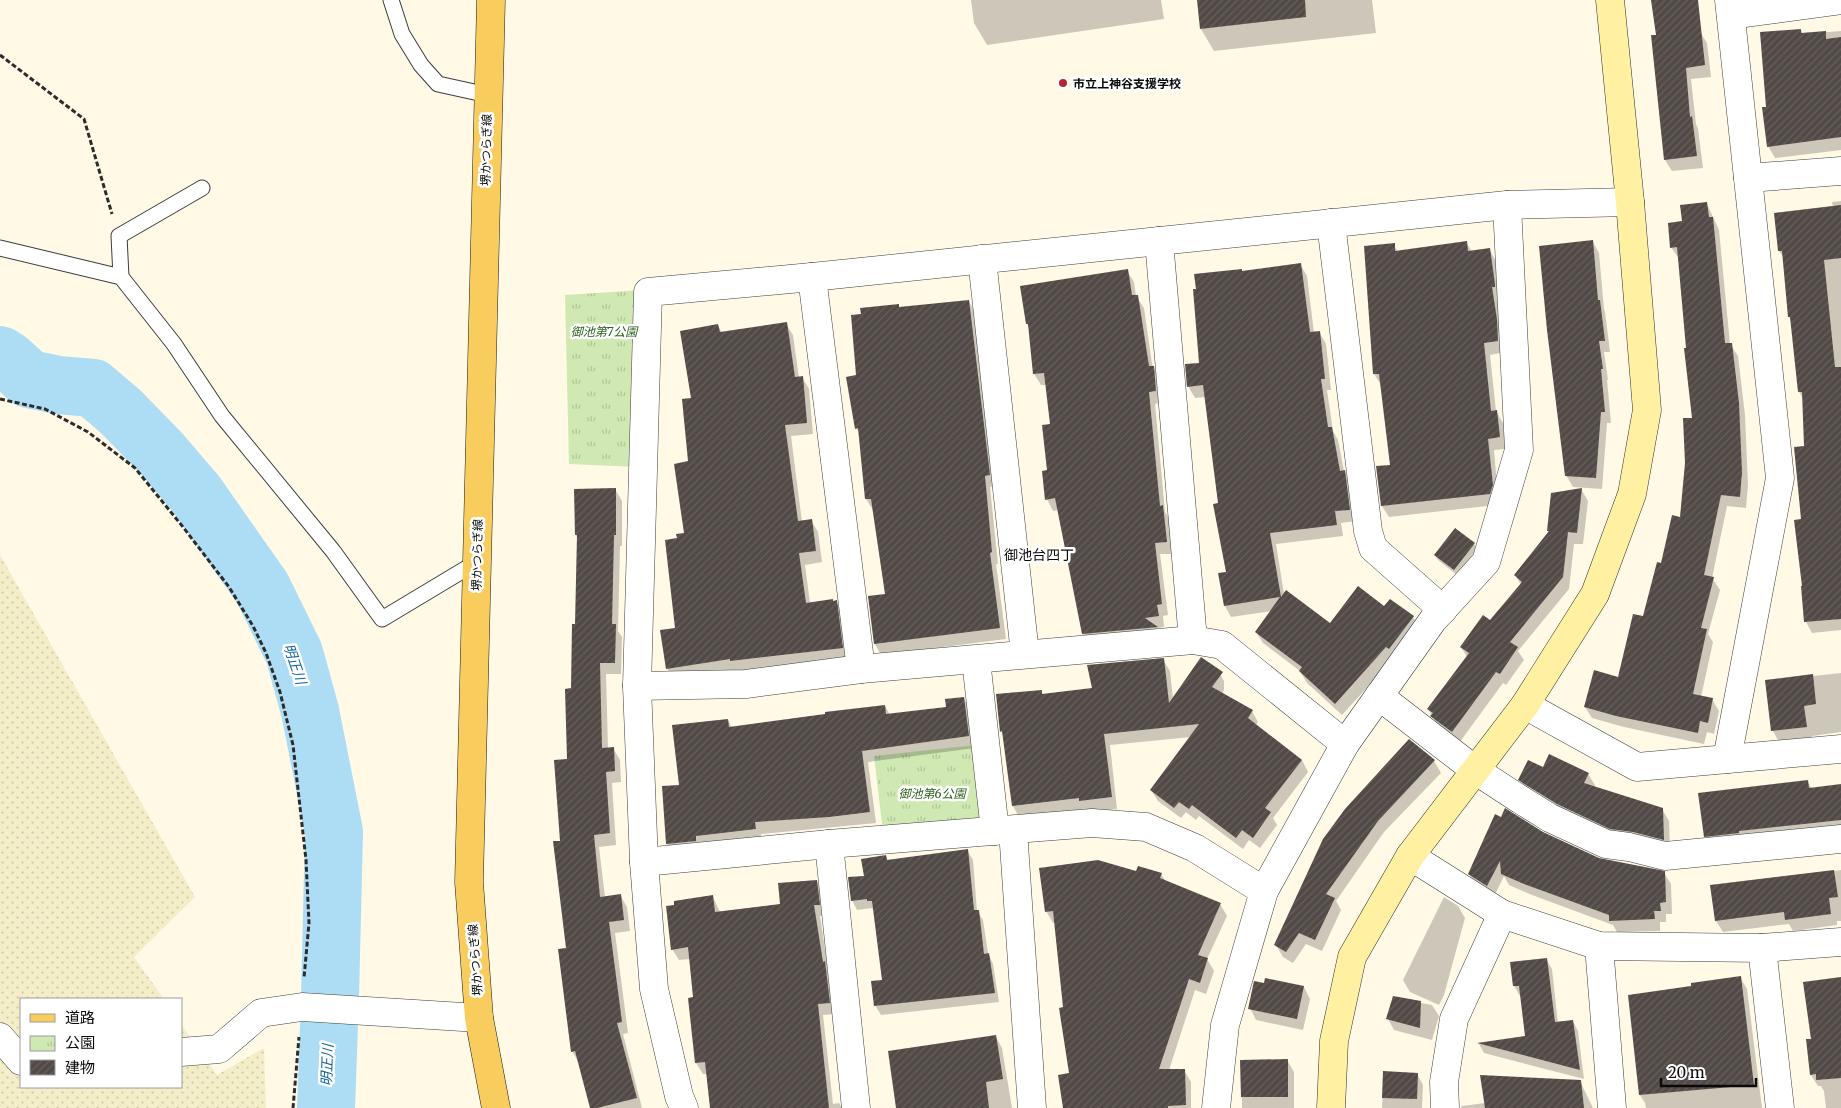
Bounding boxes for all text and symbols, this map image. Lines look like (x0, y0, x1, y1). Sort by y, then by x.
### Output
place label: 市立上神谷支援学校 (1073, 76, 1181, 91)
marker: 市立上神谷支援学校 (1057, 77, 1069, 89)
street label: 堺かつらぎ線 (478, 114, 494, 186)
park label: 御池第7公園 (571, 324, 639, 339)
street label: 堺かつらぎ線 (469, 519, 485, 591)
district label: 御池台四丁 (1004, 546, 1074, 564)
water label: 明正川 (280, 641, 311, 689)
park label: 御池第6公園 (899, 786, 967, 801)
street label: 堺かつらぎ線 (465, 924, 485, 996)
legend (20, 998, 182, 1088)
text: 道路 (65, 1008, 95, 1027)
text: 公園 (65, 1033, 95, 1052)
water label: 明正川 (317, 1042, 337, 1086)
scale bar (1661, 1056, 1756, 1088)
text: 建物 (65, 1058, 95, 1077)
text: 20 m (1668, 1063, 1705, 1082)

